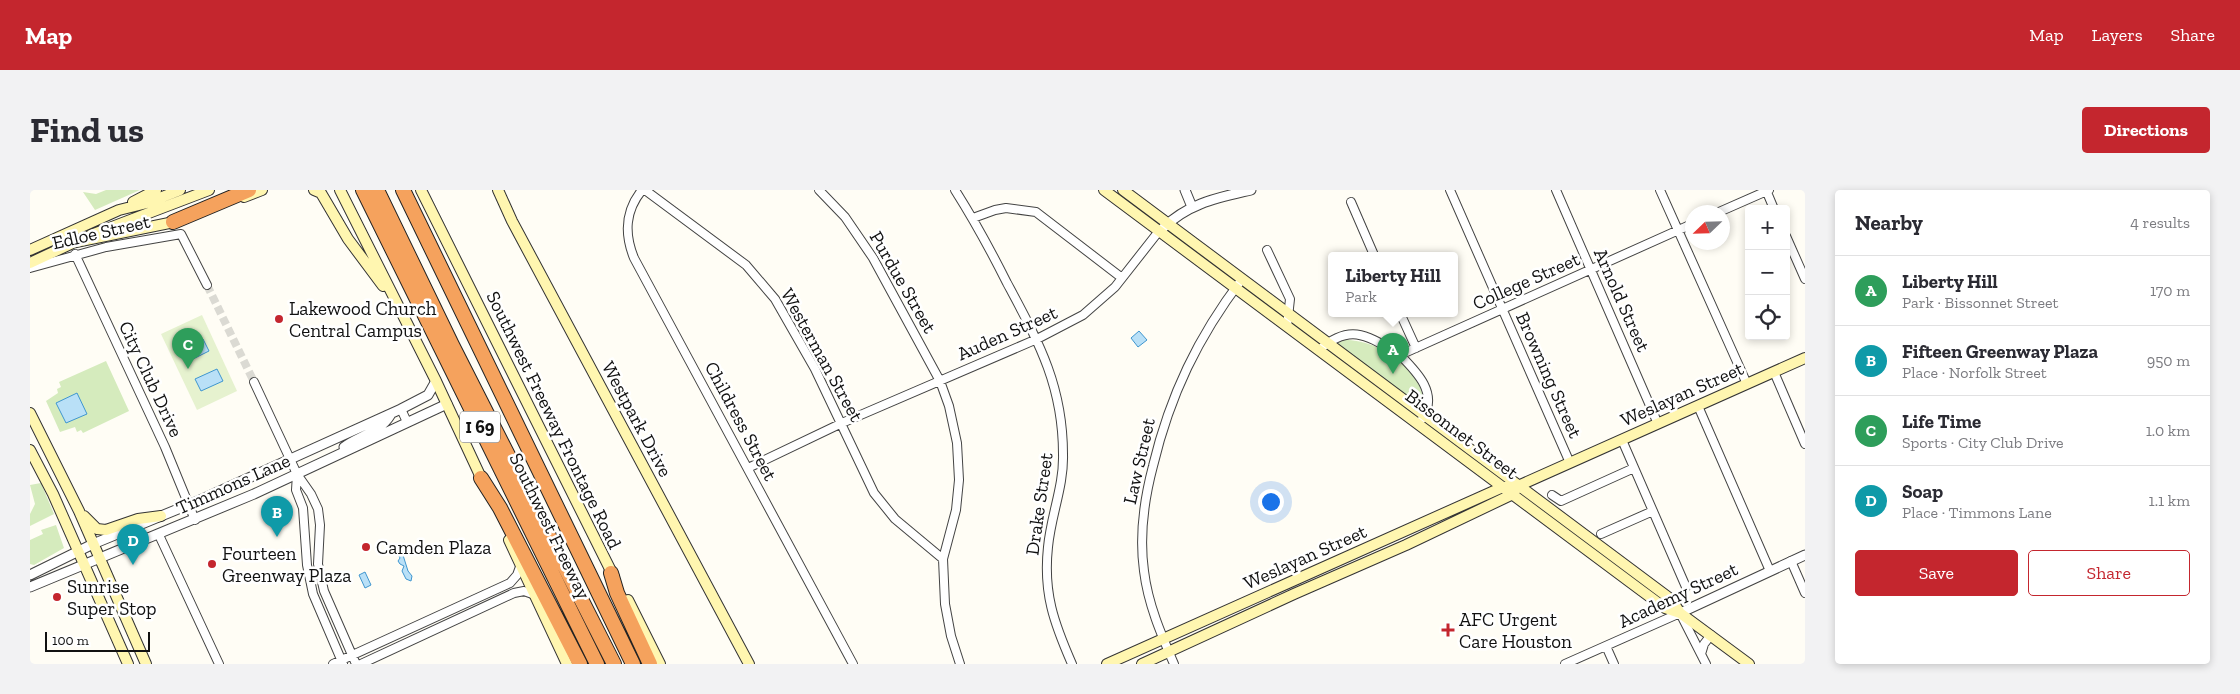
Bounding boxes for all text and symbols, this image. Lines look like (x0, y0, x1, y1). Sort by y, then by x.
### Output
text: Map (25, 21, 72, 50)
text: Map (2029, 24, 2064, 46)
text: Layers (2092, 24, 2143, 46)
text: Share (2171, 24, 2215, 46)
button: Directions (2082, 107, 2210, 153)
text: Find us (30, 109, 144, 151)
north arrow (1685, 205, 1730, 250)
map controls (1745, 205, 1790, 340)
button: + (1745, 205, 1790, 250)
street label: Edloe Street (50, 210, 152, 254)
text: Nearby (1855, 210, 1923, 235)
text: 4 results (2130, 213, 2190, 232)
street label: Purdue Street (865, 227, 941, 337)
street label: Arnold Street (1589, 245, 1655, 355)
street label: College Street (1469, 247, 1583, 315)
button: − (1745, 250, 1790, 295)
popup (1328, 252, 1458, 317)
text: Liberty Hill (1345, 264, 1441, 287)
text: Liberty Hill (1902, 270, 1998, 293)
text: A (1866, 281, 1877, 300)
text: 170 m (2150, 281, 2190, 300)
street label: Westerman Street (776, 284, 868, 426)
street label: Southwest Freeway Frontage Road (481, 287, 627, 553)
text: Park (1345, 287, 1377, 306)
text: Park · Bissonnet Street (1902, 293, 2058, 312)
button: locate (1745, 295, 1790, 340)
place label: Lakewood Church Central Campus (289, 297, 437, 342)
street label: Auden Street (953, 301, 1061, 365)
street label: Browning Street (1511, 308, 1587, 442)
marker: Lakewood Church Central Campus (273, 313, 285, 325)
street label: City Club Drive (114, 317, 188, 441)
pin: C (172, 328, 204, 369)
pin: A (1377, 333, 1409, 374)
text: Fifteen Greenway Plaza (1902, 340, 2098, 363)
text: B (1866, 351, 1876, 370)
text: 950 m (2147, 351, 2190, 370)
street label: Westpark Drive (597, 357, 677, 481)
street label: Childress Street (700, 357, 782, 485)
street label: Weslayan Street (1617, 357, 1747, 431)
text: Place · Norfolk Street (1902, 363, 2047, 382)
street label: Bissonnet Street (1401, 384, 1523, 484)
text: Life Time (1902, 410, 1981, 433)
road number: I 69 (460, 412, 500, 442)
street label: Law Street (1118, 416, 1160, 506)
text: C (1866, 421, 1876, 440)
text: 1.0 km (2146, 421, 2190, 440)
text: Sports · City Club Drive (1902, 433, 2064, 452)
street label: Timmons Lane (172, 449, 294, 519)
street label: Southwest Freeway (505, 449, 595, 603)
street label: Drake Street (1020, 451, 1058, 557)
text: Soap (1902, 480, 1943, 503)
your location (1258, 489, 1284, 515)
text: D (1865, 491, 1877, 510)
text: 1.1 km (2149, 491, 2190, 510)
pin: B (261, 496, 293, 537)
text: Place · Timmons Lane (1902, 503, 2052, 522)
street label: Weslayan Street (1240, 520, 1370, 594)
pin: D (117, 524, 149, 565)
place label: Camden Plaza (376, 536, 492, 559)
marker: Camden Plaza (360, 541, 372, 553)
place label: Fourteen Greenway Plaza (222, 542, 352, 587)
button: Save (1855, 550, 2018, 596)
button: Share (2028, 550, 2190, 596)
street label: Academy Street (1615, 557, 1741, 633)
marker: Fourteen Greenway Plaza (206, 558, 218, 570)
place label: Sunrise Super Stop (67, 575, 157, 620)
marker: Sunrise Super Stop (51, 591, 63, 603)
place label: AFC Urgent Care Houston (1459, 608, 1572, 653)
marker: AFC Urgent Care Houston (1441, 623, 1455, 637)
scale bar (45, 629, 150, 652)
text: 100 m (52, 632, 89, 649)

